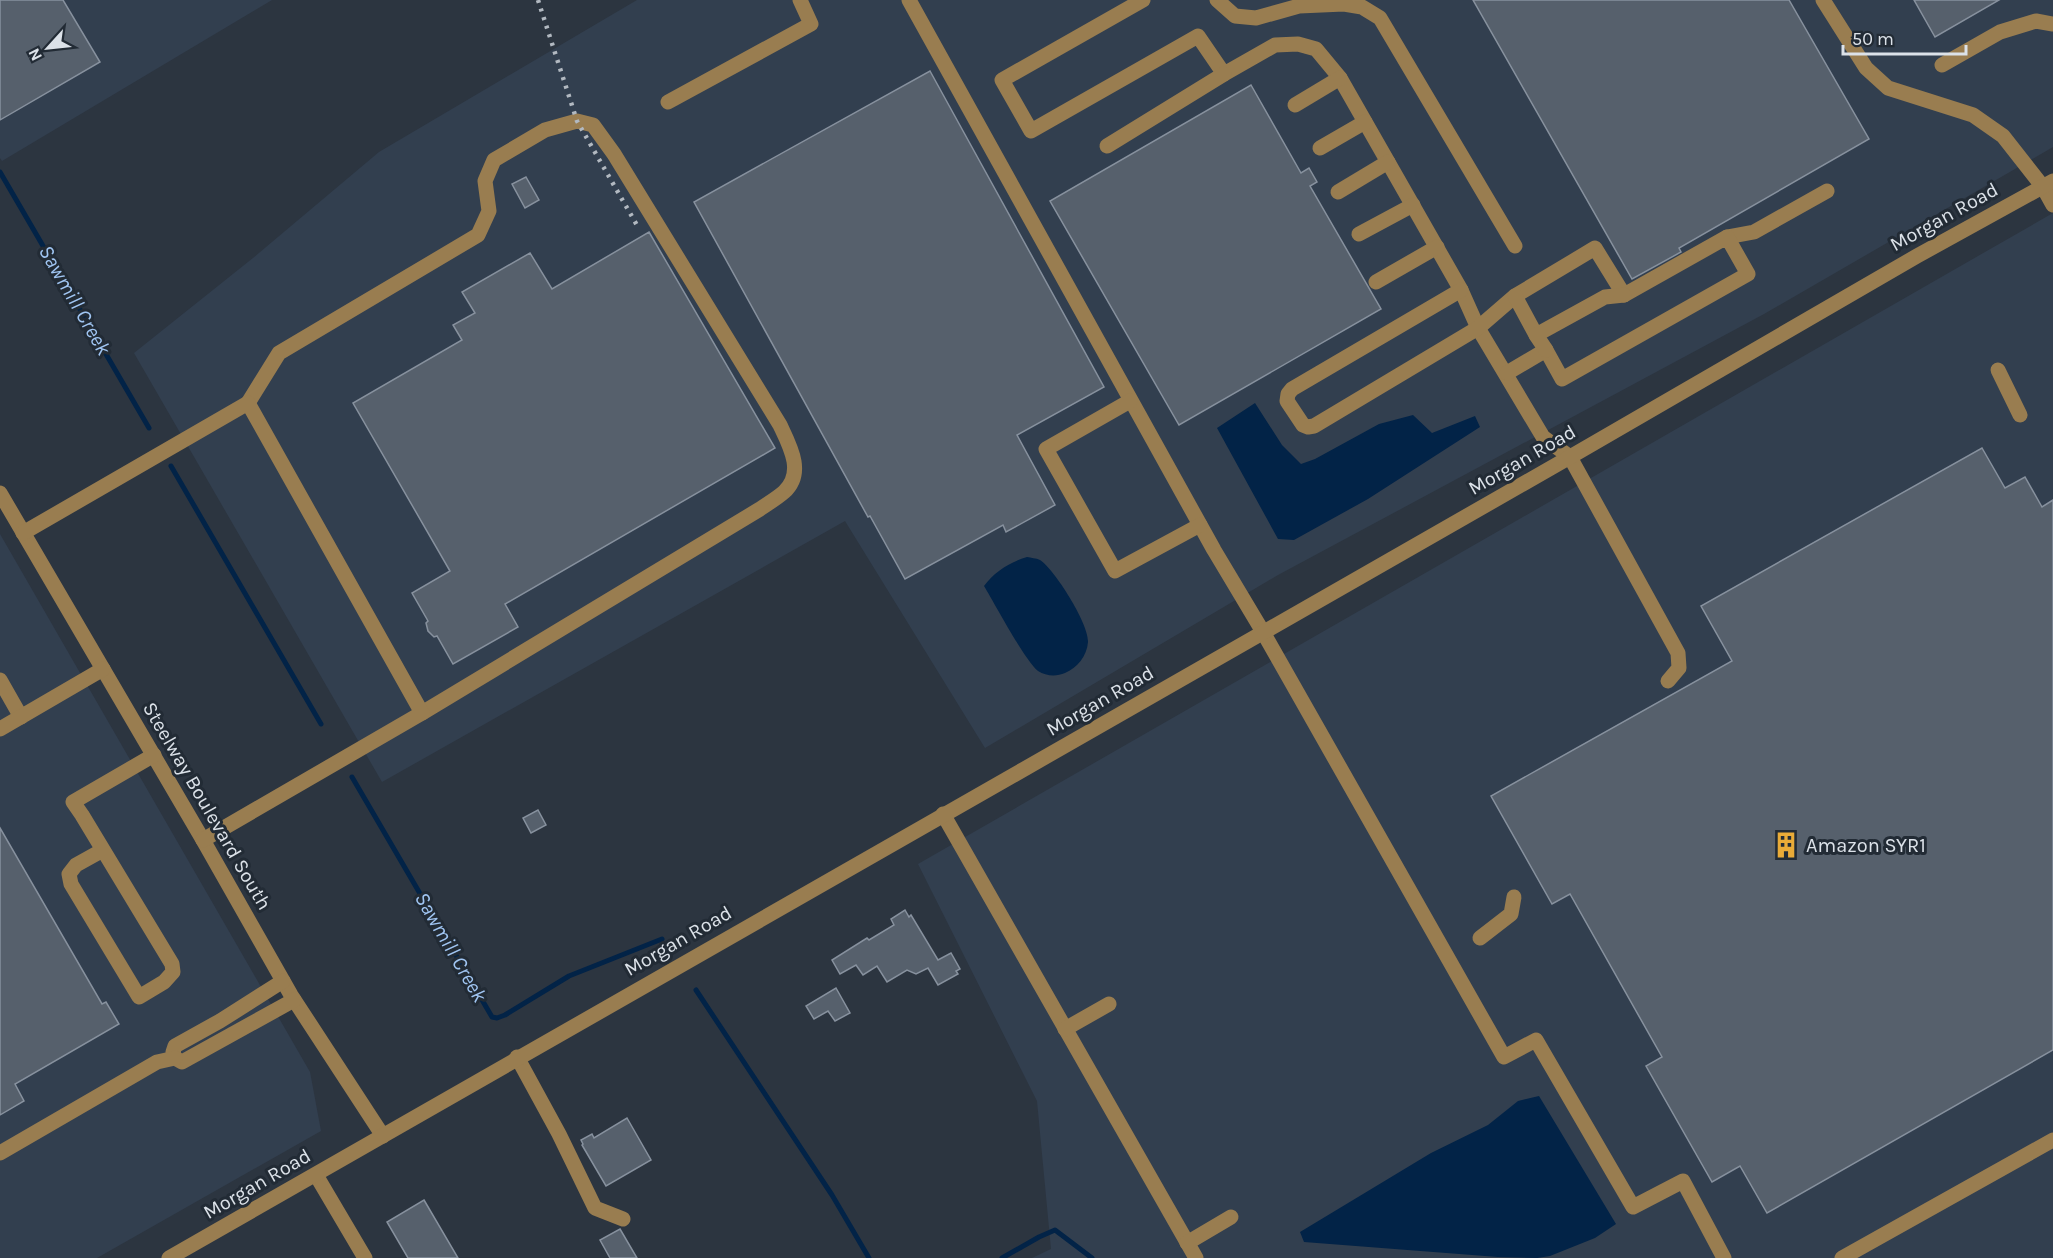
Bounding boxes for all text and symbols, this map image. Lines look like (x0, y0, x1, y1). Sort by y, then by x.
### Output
north arrow (18, 18, 78, 78)
scale bar (1843, 18, 1966, 56)
text: 50 m (1852, 28, 1894, 50)
text: N (24, 45, 46, 64)
street label: Morgan Road (1886, 178, 2002, 256)
water label: Sawmill Creek (34, 241, 116, 360)
street label: Morgan Road (1464, 420, 1580, 500)
street label: Morgan Road (1042, 661, 1158, 741)
street label: Steelway Boulevard South (138, 698, 276, 914)
building icon: Amazon SYR1 (1771, 830, 1801, 860)
place label: Amazon SYR1 (1806, 834, 1926, 857)
water label: Sawmill Creek (410, 888, 492, 1007)
street label: Morgan Road (620, 901, 736, 981)
street label: Morgan Road (199, 1144, 315, 1224)

